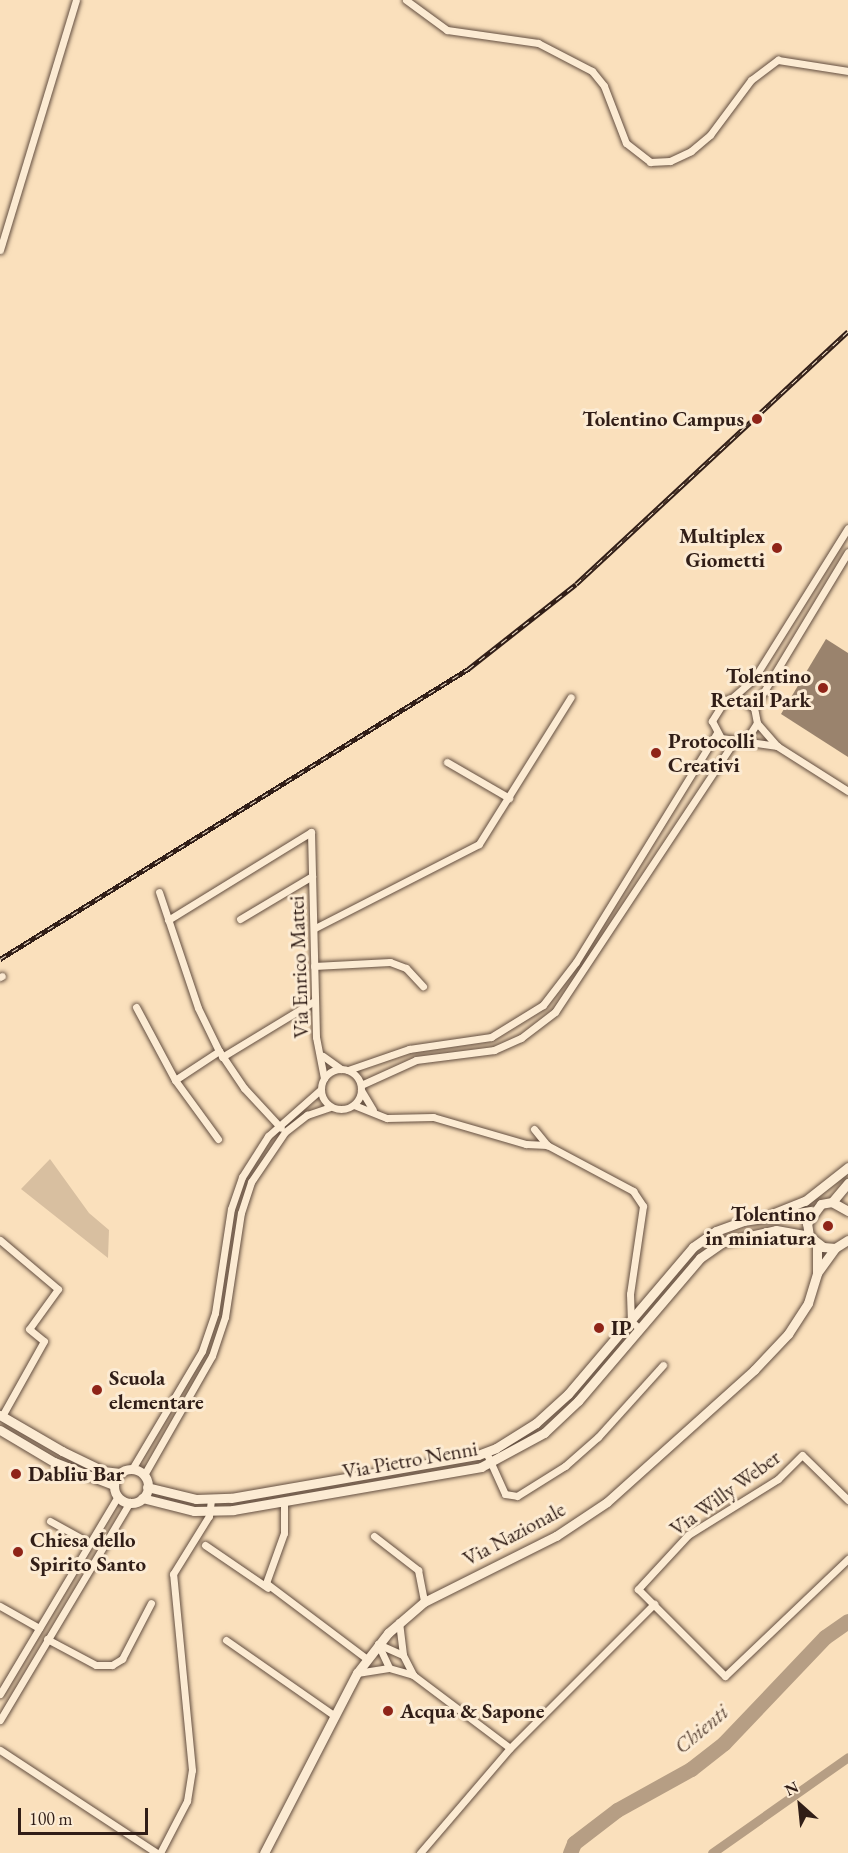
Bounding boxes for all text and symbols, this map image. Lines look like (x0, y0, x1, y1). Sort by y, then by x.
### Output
place label: Tolentino Campus (582, 406, 744, 432)
marker: Tolentino Campus (748, 410, 766, 428)
place label: Multiplex Giometti (679, 523, 765, 573)
marker: Multiplex Giometti (770, 541, 784, 555)
place label: Tolentino Retail Park (710, 663, 811, 713)
marker: Tolentino Retail Park (816, 681, 830, 695)
place label: Protocolli Creativi (668, 728, 755, 778)
marker: Protocolli Creativi (649, 746, 663, 760)
street label: Via Enrico Mattei (284, 895, 314, 1039)
place label: Tolentino in miniatura (705, 1201, 816, 1251)
marker: Tolentino in miniatura (821, 1219, 835, 1233)
place label: IP (611, 1315, 631, 1341)
marker: IP (592, 1321, 606, 1335)
place label: Scuola elementare (109, 1365, 204, 1415)
marker: Scuola elementare (90, 1383, 104, 1397)
street label: Via Pietro Nenni (341, 1436, 479, 1484)
street label: Via Willy Weber (665, 1445, 785, 1541)
place label: Dabliu Bar (28, 1461, 124, 1487)
marker: Dabliu Bar (9, 1467, 23, 1481)
street label: Via Nazionale (459, 1497, 569, 1571)
place label: Chiesa dello Spirito Santo (30, 1527, 146, 1577)
marker: Chiesa dello Spirito Santo (11, 1545, 25, 1559)
place label: Acqua & Sapone (400, 1698, 544, 1724)
water label: Chienti (669, 1699, 733, 1759)
marker: Acqua & Sapone (381, 1704, 395, 1718)
north arrow (770, 1775, 830, 1835)
text: N (781, 1776, 802, 1801)
scale bar (21, 1796, 152, 1834)
text: 100 m (29, 1807, 73, 1830)

